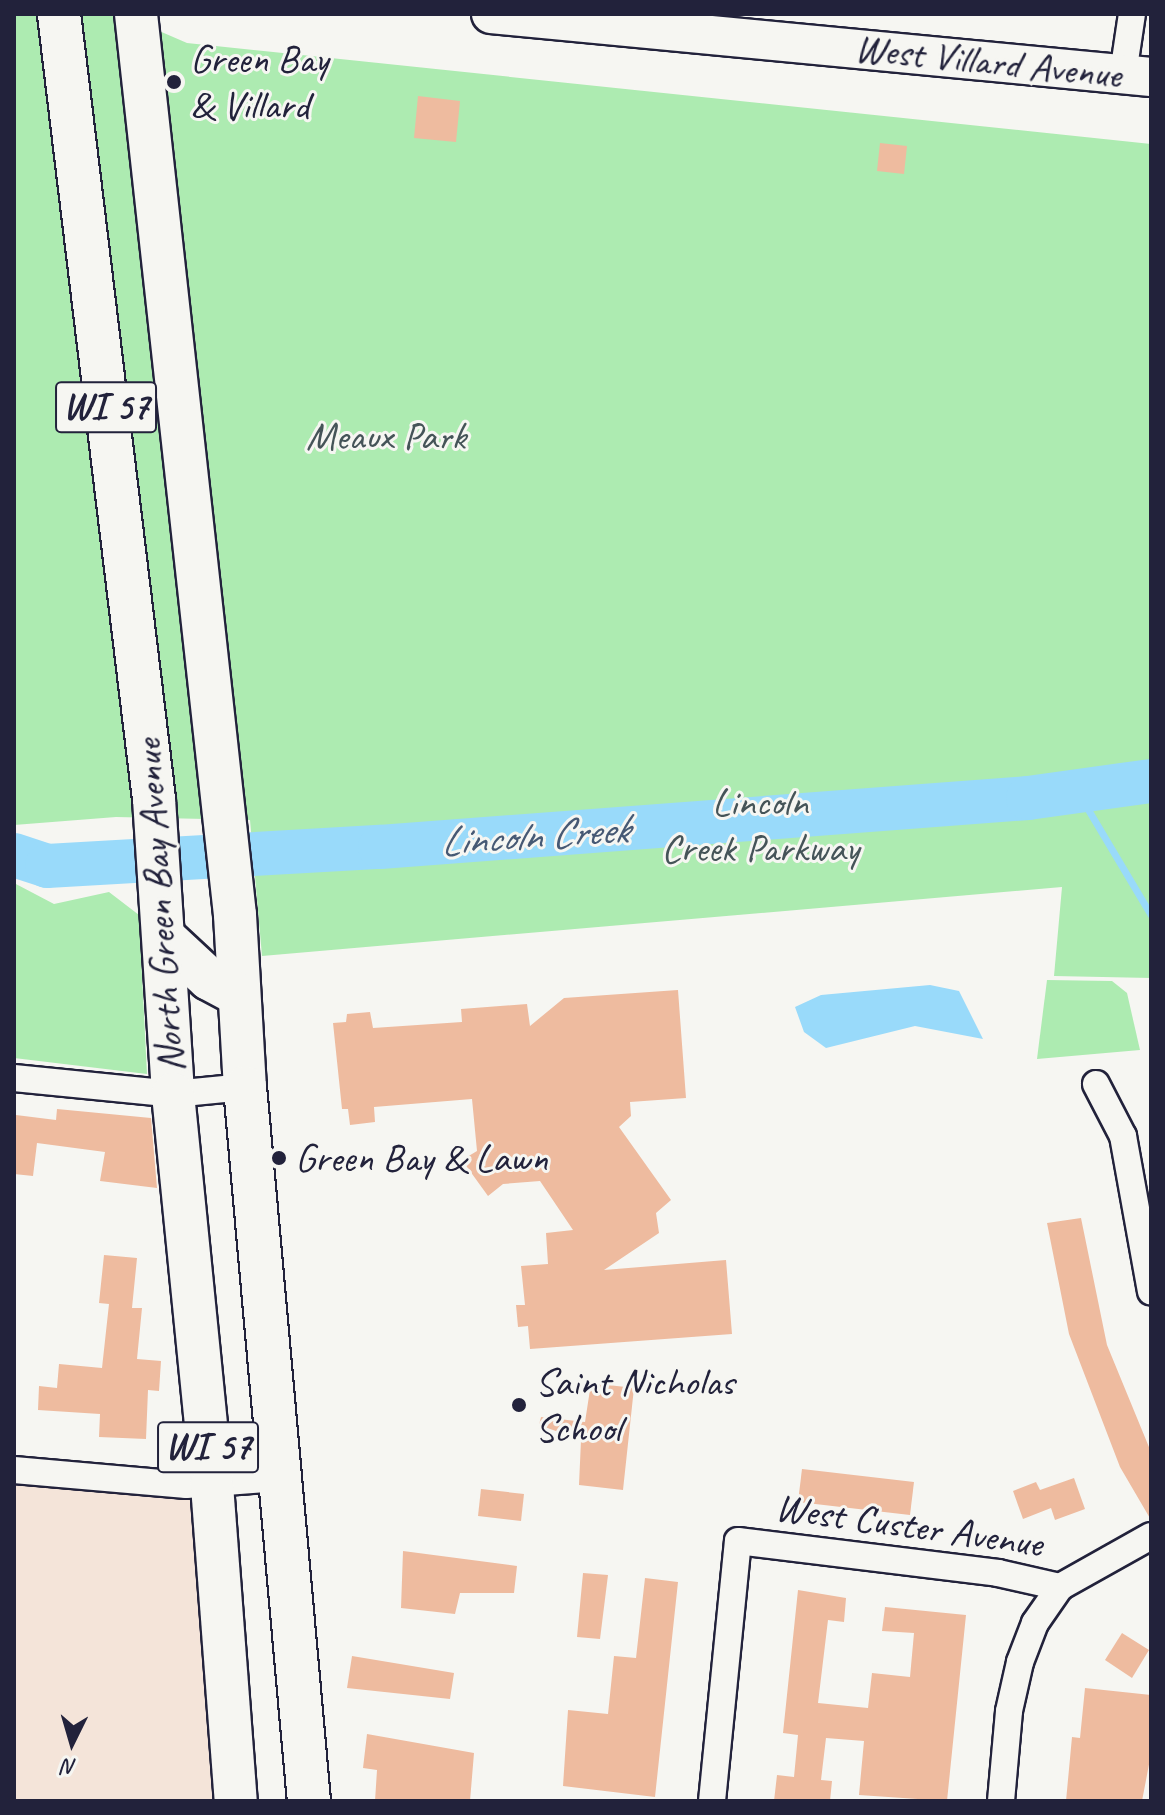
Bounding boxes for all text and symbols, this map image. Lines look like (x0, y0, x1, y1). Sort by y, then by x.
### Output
street label: West Villard Avenue (853, 23, 1123, 99)
place label: Green Bay & Villard (190, 35, 329, 129)
marker: Green Bay & Villard (165, 73, 183, 91)
road number: WI 57 (54, 373, 158, 441)
park label: Meaux Park (306, 412, 466, 460)
street label: North Green Bay Avenue (123, 738, 195, 1074)
park label: Lincoln Creek Parkway (661, 778, 859, 872)
water label: Lincoln Creek (438, 804, 630, 868)
place label: Green Bay & Lawn (295, 1134, 548, 1182)
marker: Green Bay & Lawn (270, 1149, 288, 1167)
place label: Saint Nicholas School (535, 1358, 735, 1452)
marker: Saint Nicholas School (510, 1396, 528, 1414)
road number: WI 57 (156, 1413, 260, 1481)
street label: West Custer Avenue (773, 1483, 1045, 1567)
north arrow (32, 1703, 112, 1783)
text: N (62, 1752, 78, 1781)

